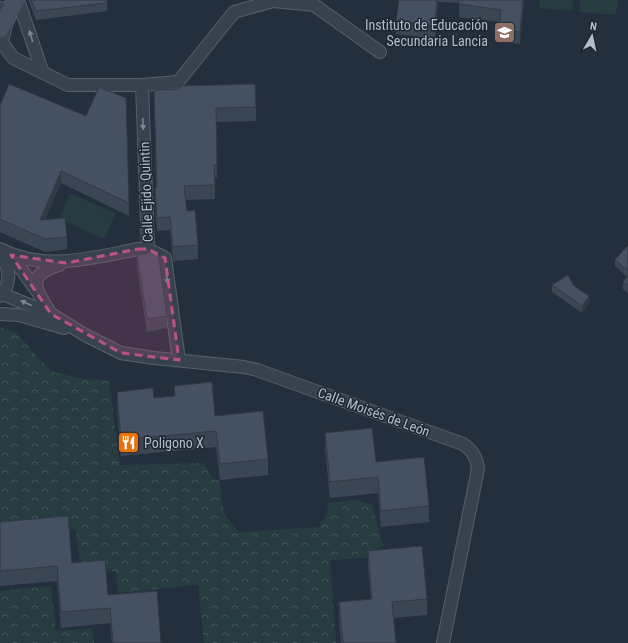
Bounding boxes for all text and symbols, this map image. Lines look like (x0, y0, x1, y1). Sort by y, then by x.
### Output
north arrow (572, 16, 612, 56)
place label: Instituto de Educación Secundaria Lancia (365, 17, 488, 49)
school or university icon: Instituto de Educación Secundaria Lancia (491, 20, 517, 46)
text: N (589, 20, 598, 34)
one-way arrow (28, 30, 34, 42)
one-way arrow (140, 118, 147, 130)
street label: Calle Ejido Quintin (136, 141, 156, 243)
one-way arrow (164, 272, 170, 284)
one-way arrow (20, 300, 31, 306)
street label: Calle Moisés de León (316, 384, 432, 440)
restaurant icon: Poligono X (116, 430, 142, 456)
place label: Poligono X (144, 435, 204, 451)

